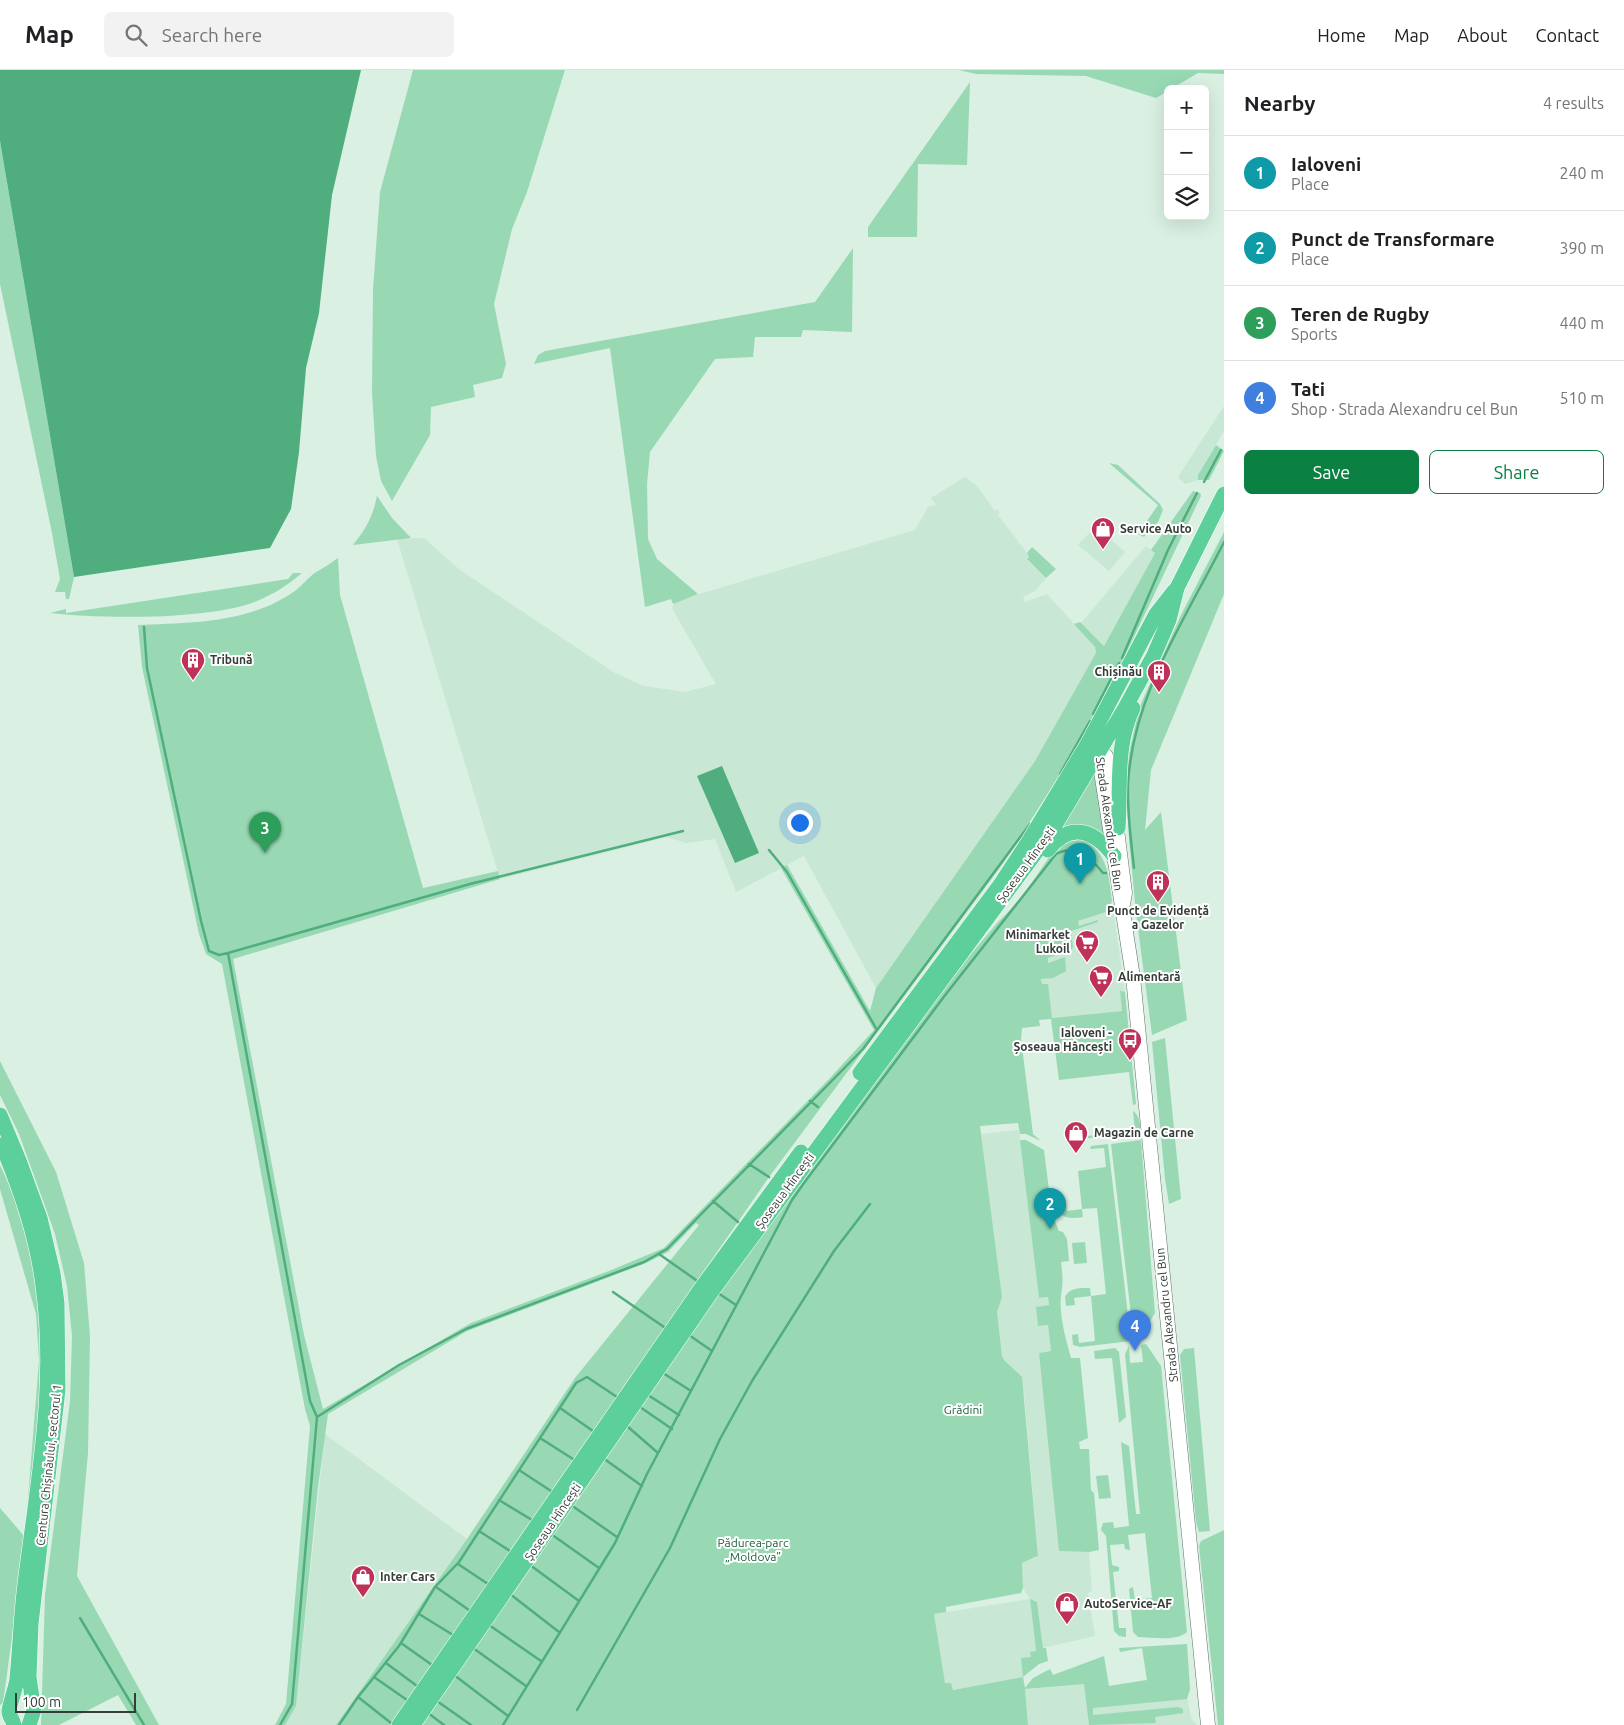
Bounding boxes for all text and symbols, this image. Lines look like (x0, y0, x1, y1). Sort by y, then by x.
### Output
search box (104, 12, 454, 57)
text: Map (25, 21, 74, 48)
icon: search (122, 21, 150, 49)
text: Search here (162, 24, 262, 46)
text: Home (1317, 25, 1366, 45)
text: Map (1394, 25, 1429, 45)
text: About (1457, 25, 1507, 45)
text: Contact (1535, 25, 1599, 45)
map controls (1164, 85, 1209, 220)
button: + (1164, 85, 1209, 130)
text: Nearby (1244, 91, 1315, 115)
text: 4 results (1543, 94, 1604, 112)
button: − (1164, 130, 1209, 175)
text: Ialoveni (1291, 153, 1361, 175)
text: 1 (1255, 164, 1265, 182)
text: 240 m (1559, 164, 1604, 182)
button: layers (1164, 175, 1209, 220)
text: Place (1291, 175, 1329, 193)
text: Punct de Transformare (1291, 228, 1495, 250)
text: 2 (1255, 239, 1265, 257)
text: 390 m (1559, 239, 1604, 257)
text: Place (1291, 250, 1329, 268)
text: Teren de Rugby (1291, 303, 1429, 325)
text: 3 (1255, 314, 1265, 332)
text: 440 m (1559, 314, 1604, 332)
text: Sports (1291, 325, 1337, 343)
text: Tati (1291, 378, 1325, 400)
text: 4 (1255, 389, 1265, 407)
text: 510 m (1559, 389, 1604, 407)
text: Shop · Strada Alexandru cel Bun (1291, 400, 1518, 418)
button: Save (1244, 450, 1419, 494)
button: Share (1429, 450, 1604, 494)
shop icon: Service Auto (1090, 516, 1116, 550)
place label: Service Auto (1120, 522, 1192, 535)
building icon: Tribună (180, 647, 206, 681)
place label: Tribună (210, 653, 253, 666)
building icon: Chișinău (1146, 659, 1172, 693)
place label: Chișinău (1094, 665, 1142, 679)
street label: Strada Alexandru cel Bun (1094, 756, 1125, 892)
your location (787, 810, 813, 836)
pin: 3 (249, 812, 281, 853)
street label: Șoseaua Hîncești (994, 824, 1057, 905)
pin: 1 (1064, 843, 1096, 884)
building icon: Punct de Evidență a Gazelor (1145, 869, 1171, 903)
place label: Punct de Evidență a Gazelor (1107, 904, 1209, 931)
place label: Minimarket Lukoil (1005, 928, 1070, 955)
supermarket icon: Minimarket Lukoil (1074, 929, 1100, 963)
supermarket icon: Alimentară (1088, 964, 1114, 998)
place label: Alimentară (1118, 970, 1181, 983)
place label: Ialoveni - Șoseaua Hâncești (1014, 1026, 1112, 1054)
bus stop icon: Ialoveni - Șoseaua Hâncești (1117, 1027, 1143, 1061)
shop icon: Magazin de Carne (1063, 1120, 1089, 1154)
place label: Magazin de Carne (1094, 1126, 1194, 1139)
street label: Șoseaua Hîncești (753, 1150, 816, 1231)
pin: 2 (1034, 1188, 1066, 1229)
street label: Strada Alexandru cel Bun (1153, 1247, 1180, 1383)
pin: 4 (1119, 1310, 1151, 1351)
street label: Centura Chișinăului, sectorul 1 (34, 1383, 63, 1547)
park label: Grădini (944, 1403, 982, 1416)
street label: Șoseaua Hîncești (522, 1481, 583, 1563)
park label: Pădurea-parc „Moldova” (717, 1536, 789, 1563)
shop icon: Inter Cars (350, 1564, 376, 1598)
place label: Inter Cars (380, 1570, 436, 1583)
shop icon: AutoService-AF (1054, 1591, 1080, 1625)
place label: AutoService-AF (1084, 1597, 1172, 1610)
scale bar (15, 1690, 136, 1713)
text: 100 m (22, 1694, 61, 1710)

